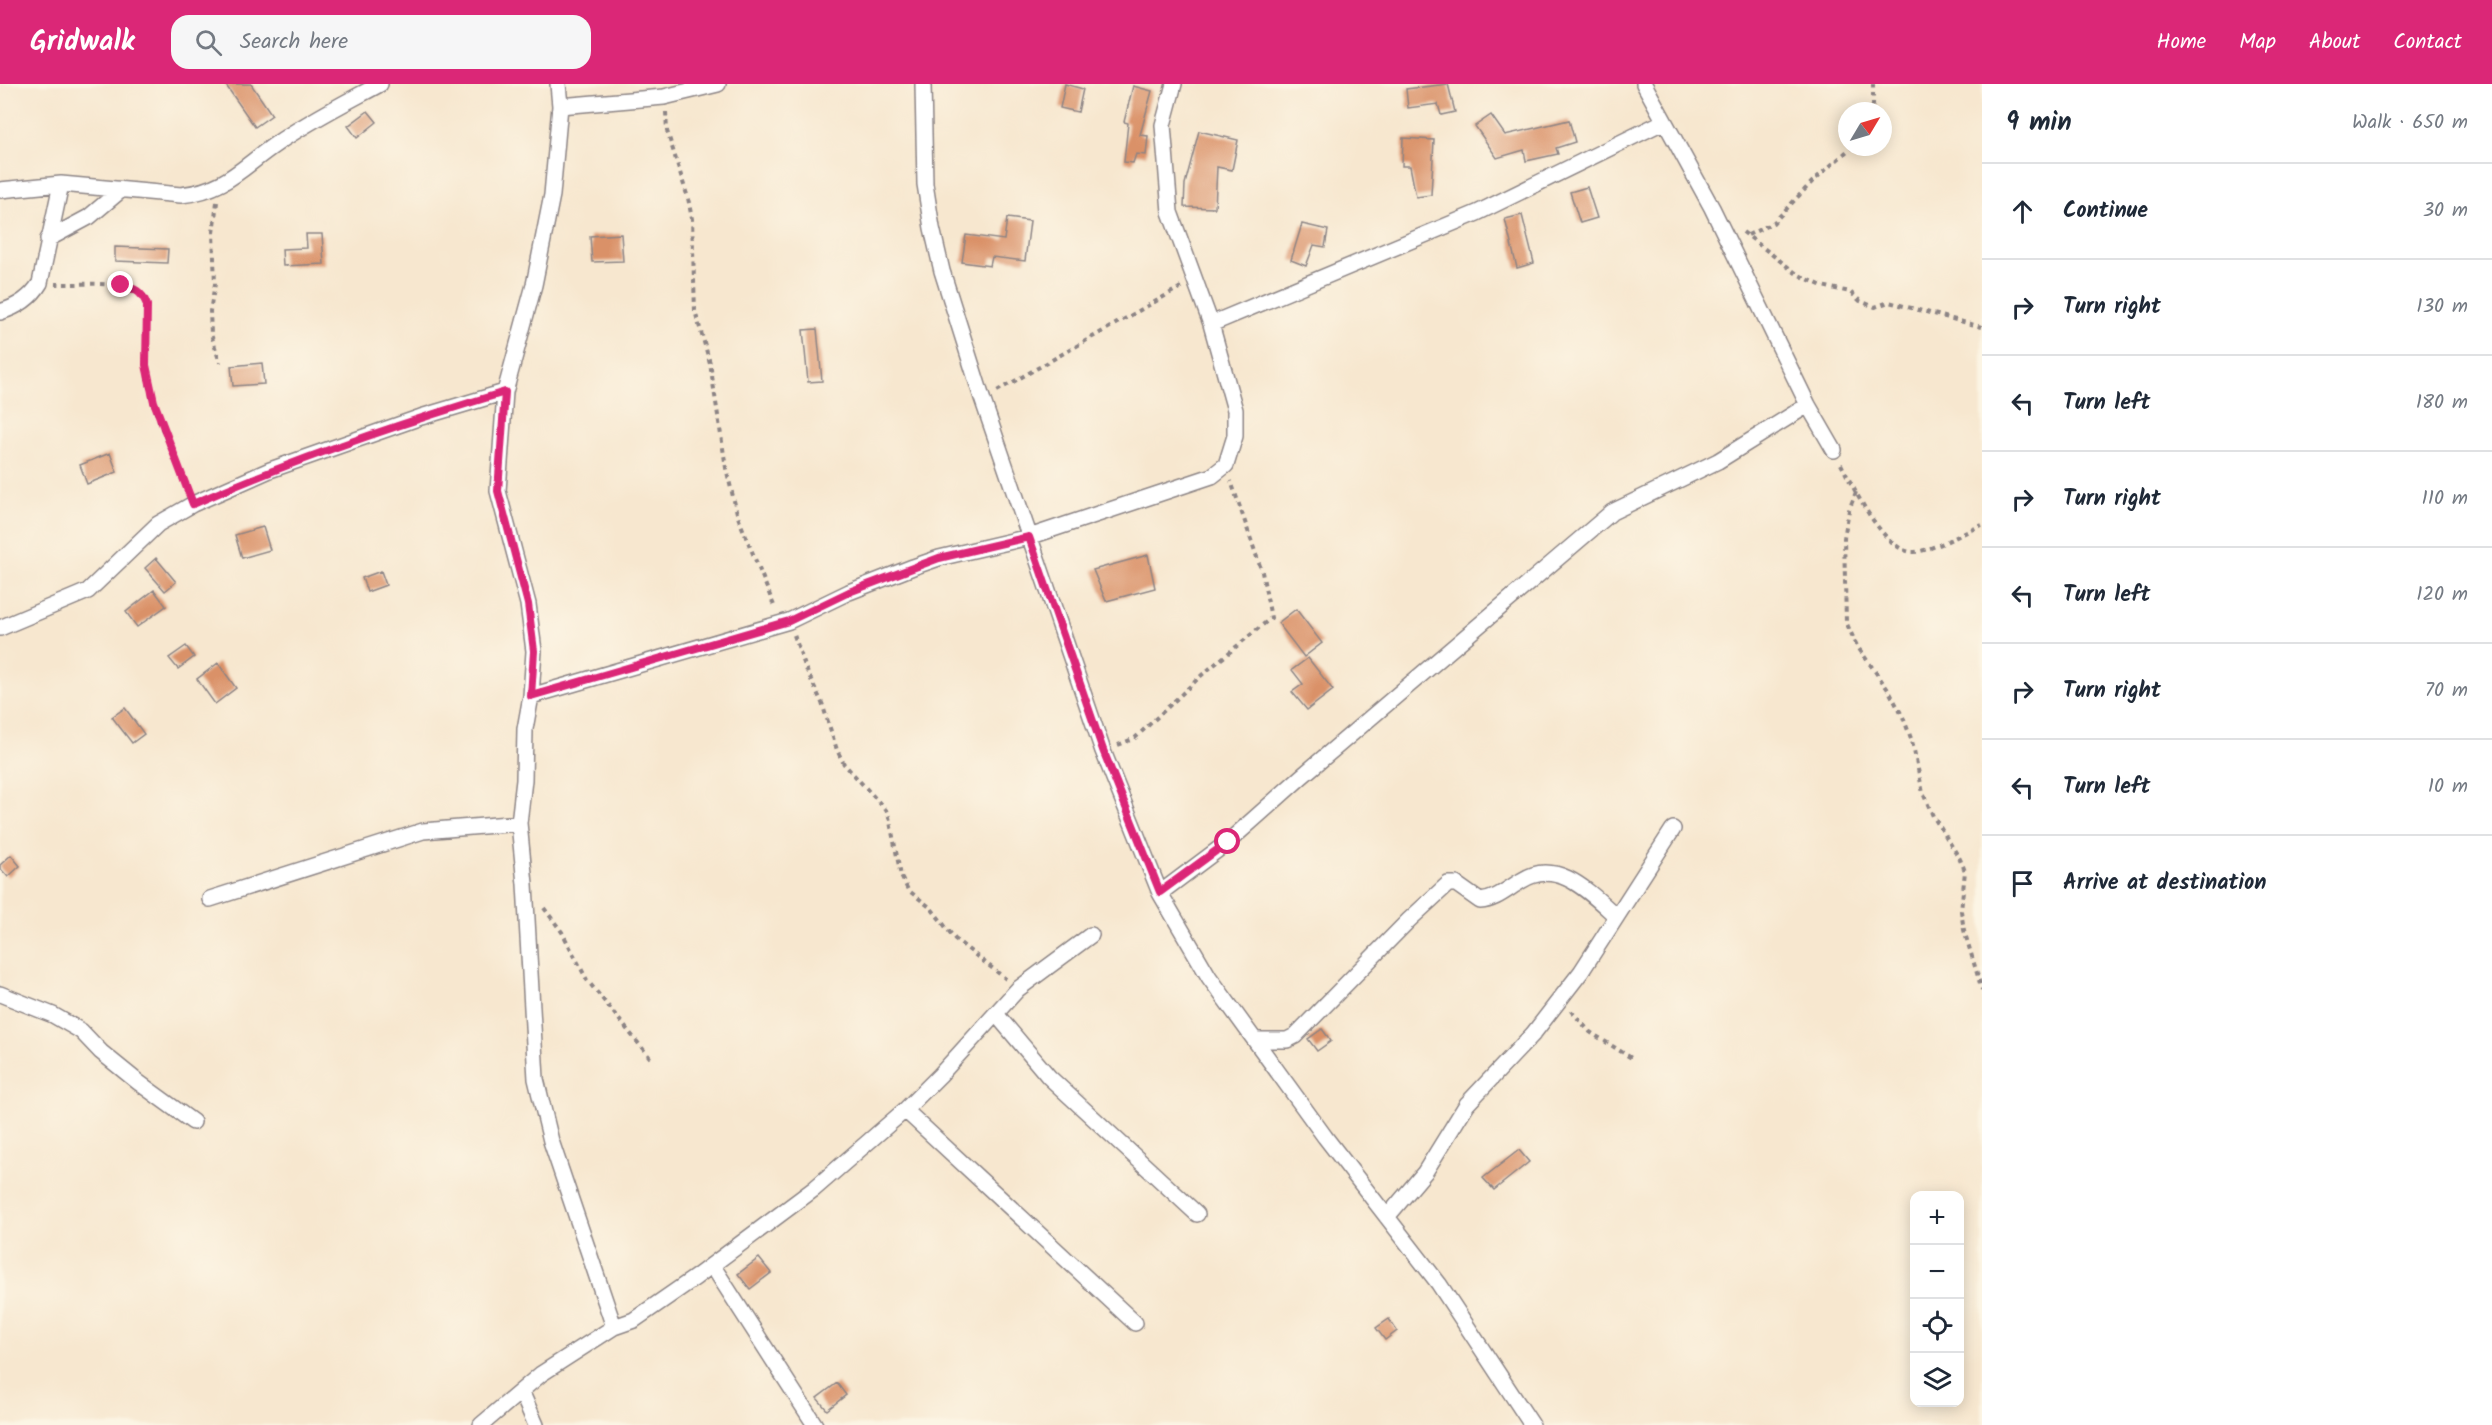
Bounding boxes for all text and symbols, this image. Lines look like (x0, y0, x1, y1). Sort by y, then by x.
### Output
search box (171, 15, 591, 69)
text: Gridwalk (30, 20, 135, 65)
text: Search here (240, 25, 348, 60)
icon: search (192, 26, 225, 59)
text: Home (2157, 26, 2206, 59)
text: Map (2239, 26, 2276, 59)
text: About (2309, 26, 2360, 59)
text: Contact (2393, 26, 2462, 59)
north arrow (1838, 102, 1892, 156)
text: 9 min (2006, 102, 2072, 144)
text: Walk · 650 m (2352, 107, 2468, 139)
text: Continue (2063, 194, 2148, 229)
icon: ahead (2006, 195, 2039, 228)
text: 30 m (2423, 195, 2468, 227)
route end (107, 271, 133, 297)
text: Turn right (2063, 290, 2161, 325)
icon: right (2006, 291, 2039, 324)
text: 130 m (2416, 291, 2468, 323)
text: Turn left (2063, 386, 2150, 421)
icon: left (2006, 387, 2039, 420)
text: 180 m (2416, 387, 2468, 419)
text: Turn right (2063, 482, 2161, 517)
icon: right (2006, 483, 2039, 516)
text: 110 m (2422, 483, 2468, 515)
text: Turn left (2063, 578, 2150, 613)
icon: left (2006, 579, 2039, 612)
text: 120 m (2416, 579, 2468, 611)
text: Turn right (2063, 674, 2161, 709)
icon: right (2006, 675, 2039, 708)
text: 70 m (2425, 675, 2468, 707)
text: Turn left (2063, 770, 2150, 805)
icon: left (2006, 771, 2039, 804)
text: 10 m (2428, 771, 2468, 803)
route start (1214, 828, 1240, 854)
text: Arrive at destination (2063, 866, 2266, 901)
icon: arrive (2006, 867, 2039, 900)
map controls (1910, 1191, 1964, 1407)
button: + (1910, 1191, 1964, 1245)
button: − (1910, 1245, 1964, 1299)
button: locate (1910, 1299, 1964, 1353)
button: layers (1910, 1353, 1964, 1407)

